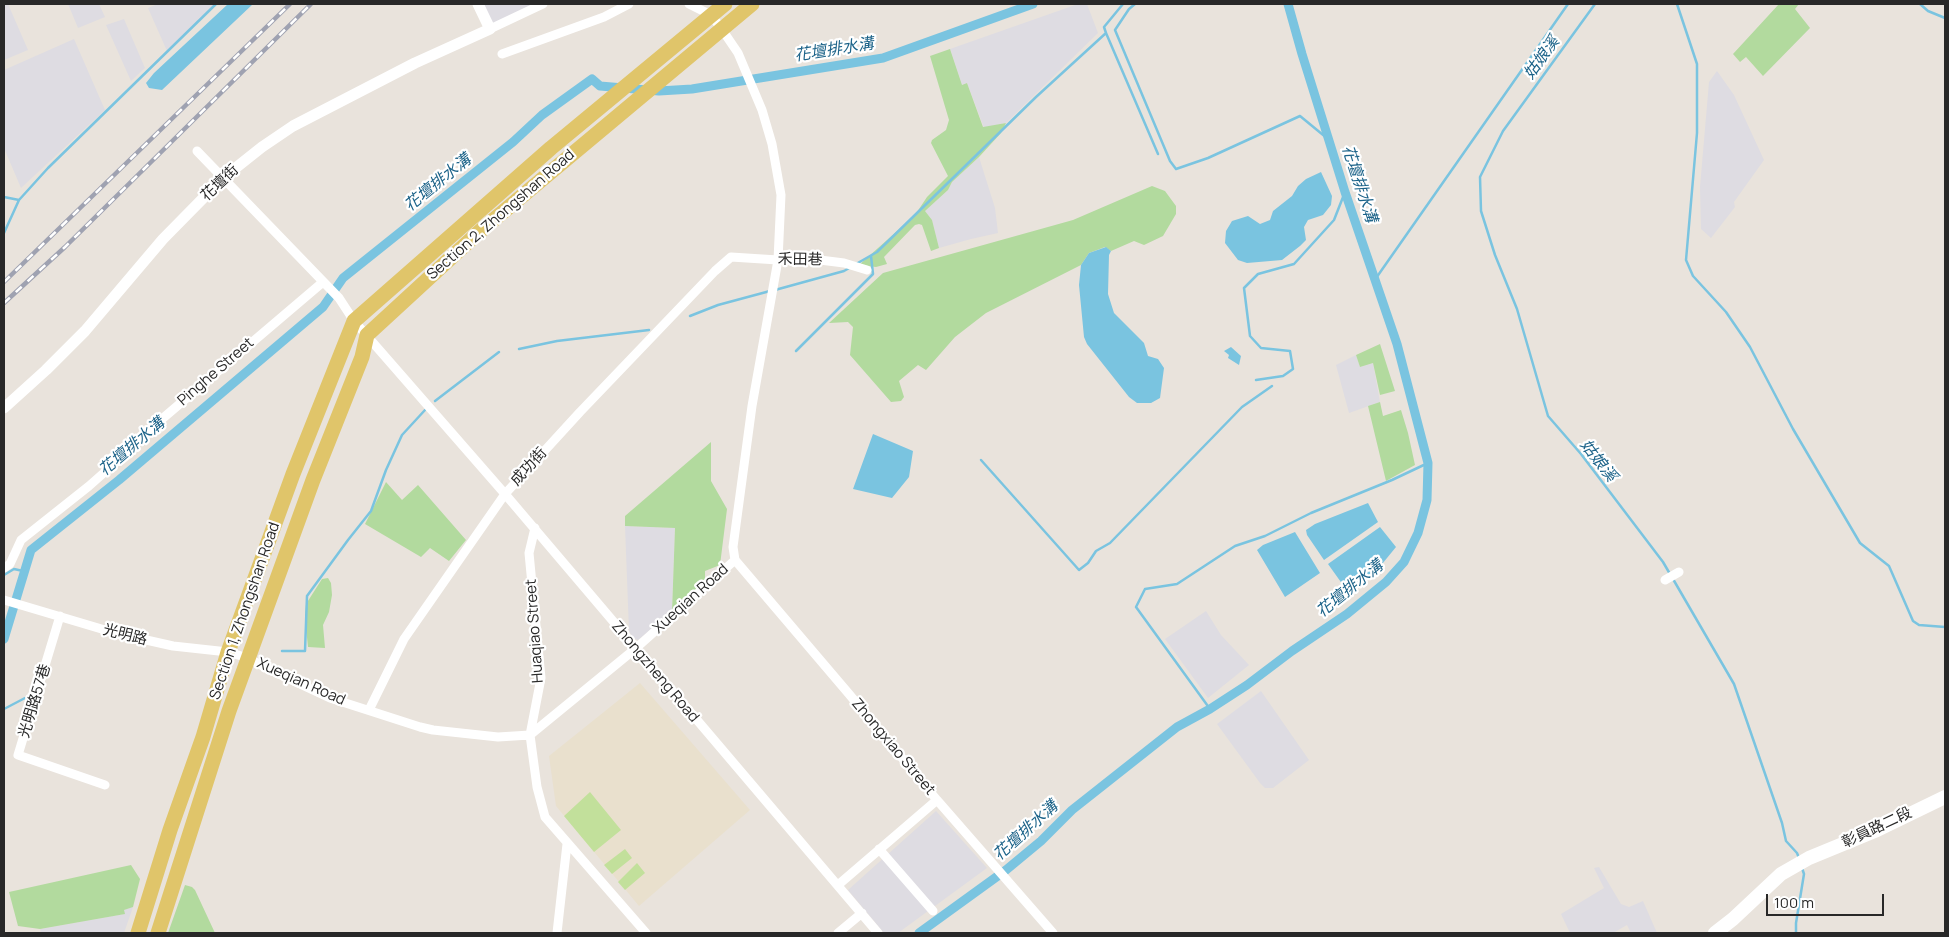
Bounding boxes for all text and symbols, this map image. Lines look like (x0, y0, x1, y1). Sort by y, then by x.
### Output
water label: 姑娘溪 (1520, 33, 1564, 83)
water label: 花壇排水溝 (793, 34, 875, 66)
water label: 花壇排水溝 (1338, 143, 1380, 225)
street label: Section 2, Zhongshan Road (424, 146, 578, 284)
water label: 花壇排水溝 (401, 150, 475, 216)
street label: 花壇街 (197, 161, 243, 205)
street label: 禾田巷 (777, 251, 823, 269)
street label: Pinghe Street (174, 334, 258, 410)
water label: 花壇排水溝 (95, 414, 169, 480)
water label: 姑娘溪 (1576, 436, 1620, 486)
street label: 成功街 (507, 444, 551, 490)
street label: Section 1, Zhongshan Road (206, 520, 284, 702)
water label: 花壇排水溝 (1313, 556, 1387, 622)
street label: Xueqian Road (650, 561, 732, 637)
street label: Huaqiao Street (522, 578, 548, 684)
street label: Zhongzheng Road (607, 618, 703, 726)
street label: 光明路 (101, 621, 149, 649)
street label: Xueqian Road (254, 654, 348, 710)
street label: 光明路57巷 (15, 662, 55, 740)
street label: Zhongxiao Street (847, 695, 939, 799)
water label: 花壇排水溝 (990, 797, 1062, 865)
street label: 彰員路二段 (1839, 804, 1915, 852)
scale bar (1769, 884, 1886, 916)
text: 100 m (1774, 892, 1814, 913)

